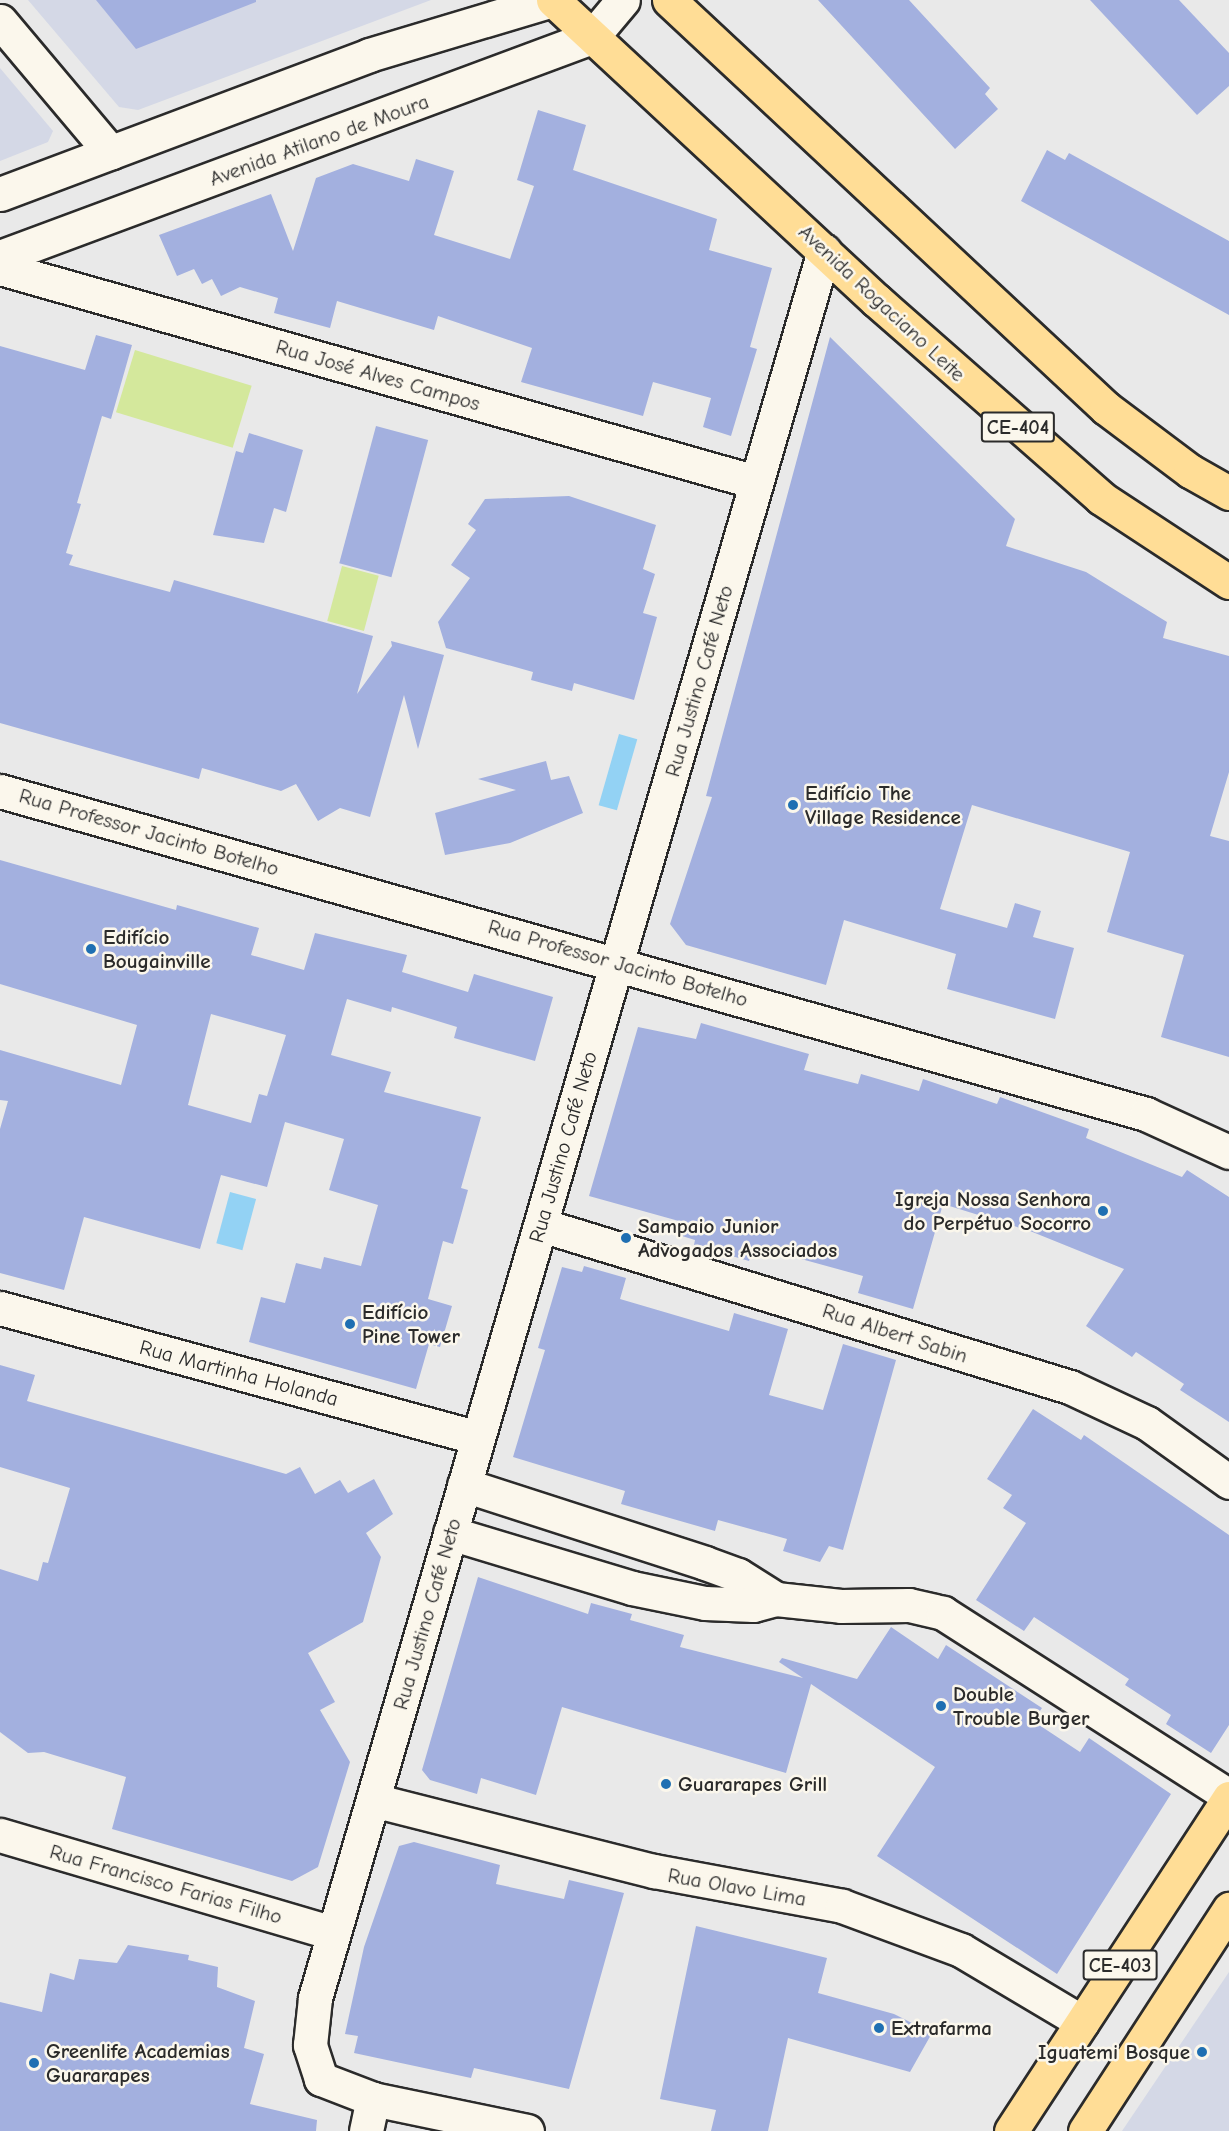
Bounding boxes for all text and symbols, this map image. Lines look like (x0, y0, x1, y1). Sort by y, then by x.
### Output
street label: Avenida Atilano de Moura (206, 89, 432, 191)
street label: Avenida Rogaciano Leite (793, 219, 971, 387)
street label: Rua José Alves Campos (273, 334, 483, 416)
road number: CE-404 (980, 410, 1056, 444)
street label: Rua Justino Café Neto (660, 582, 738, 780)
place label: Edifício The Village Residence (805, 780, 961, 830)
street label: Rua Professor Jacinto Botelho (16, 783, 282, 881)
marker: Edifício The Village Residence (786, 798, 800, 812)
street label: Rua Professor Jacinto Botelho (485, 914, 751, 1012)
place label: Edifício Bougainville (103, 924, 210, 974)
marker: Edifício Bougainville (84, 942, 98, 956)
street label: Rua Justino Café Neto (524, 1048, 602, 1246)
place label: Igreja Nossa Senhora do Perpétuo Socorro (895, 1186, 1091, 1236)
marker: Igreja Nossa Senhora do Perpétuo Socorro (1096, 1204, 1110, 1218)
place label: Sampaio Junior Advogados Associados (638, 1213, 837, 1263)
marker: Sampaio Junior Advogados Associados (619, 1231, 633, 1245)
street label: Rua Albert Sabin (819, 1298, 971, 1368)
place label: Edifício Pine Tower (362, 1299, 460, 1349)
marker: Edifício Pine Tower (343, 1317, 357, 1331)
street label: Rua Martinha Holanda (137, 1334, 341, 1412)
street label: Rua Justino Café Neto (388, 1515, 466, 1713)
place label: Double Trouble Burger (953, 1681, 1089, 1731)
marker: Double Trouble Burger (934, 1699, 948, 1713)
place label: Guararapes Grill (678, 1771, 827, 1797)
marker: Guararapes Grill (659, 1777, 673, 1791)
street label: Rua Francisco Farias Filho (47, 1839, 285, 1929)
street label: Rua Olavo Lima (666, 1862, 808, 1912)
road number: CE-403 (1082, 1948, 1158, 1982)
place label: Extrafarma (891, 2015, 992, 2041)
marker: Extrafarma (872, 2021, 886, 2035)
place label: Greenlife Academias Guararapes (46, 2038, 230, 2088)
place label: Iguatemi Bosque (1038, 2039, 1190, 2065)
marker: Iguatemi Bosque (1195, 2045, 1209, 2059)
marker: Greenlife Academias Guararapes (27, 2056, 41, 2070)

